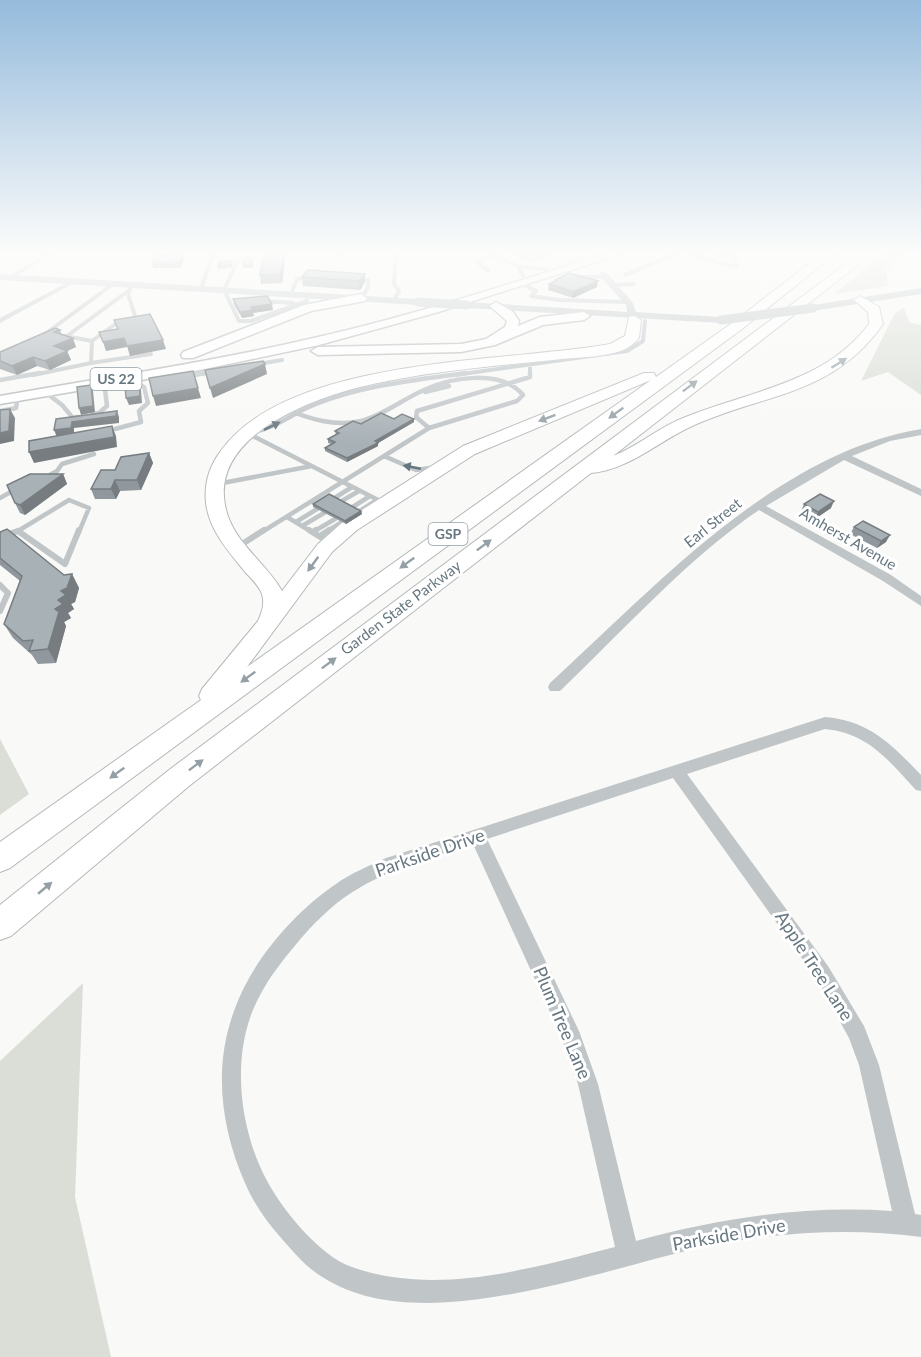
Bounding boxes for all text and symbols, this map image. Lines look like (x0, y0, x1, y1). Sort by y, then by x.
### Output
one-way arrow (831, 357, 847, 368)
road number: US 22 (90, 368, 142, 390)
one-way arrow (682, 381, 697, 393)
one-way arrow (608, 406, 623, 418)
one-way arrow (538, 414, 556, 424)
one-way arrow (264, 421, 281, 430)
one-way arrow (402, 462, 421, 471)
street label: Earl Street (680, 493, 745, 551)
street label: Amherst Avenue (797, 503, 900, 573)
road number: GSP (428, 523, 468, 545)
one-way arrow (476, 539, 491, 551)
one-way arrow (308, 556, 319, 572)
street label: Garden State Parkway (337, 556, 464, 658)
one-way arrow (399, 557, 414, 569)
one-way arrow (321, 658, 336, 670)
one-way arrow (241, 671, 256, 683)
one-way arrow (188, 758, 204, 771)
one-way arrow (110, 766, 125, 778)
street label: Parkside Drive (372, 823, 487, 881)
one-way arrow (37, 882, 52, 895)
street label: Apple Tree Lane (771, 906, 858, 1024)
street label: Plum Tree Lane (529, 963, 597, 1082)
street label: Parkside Drive (671, 1213, 787, 1255)

